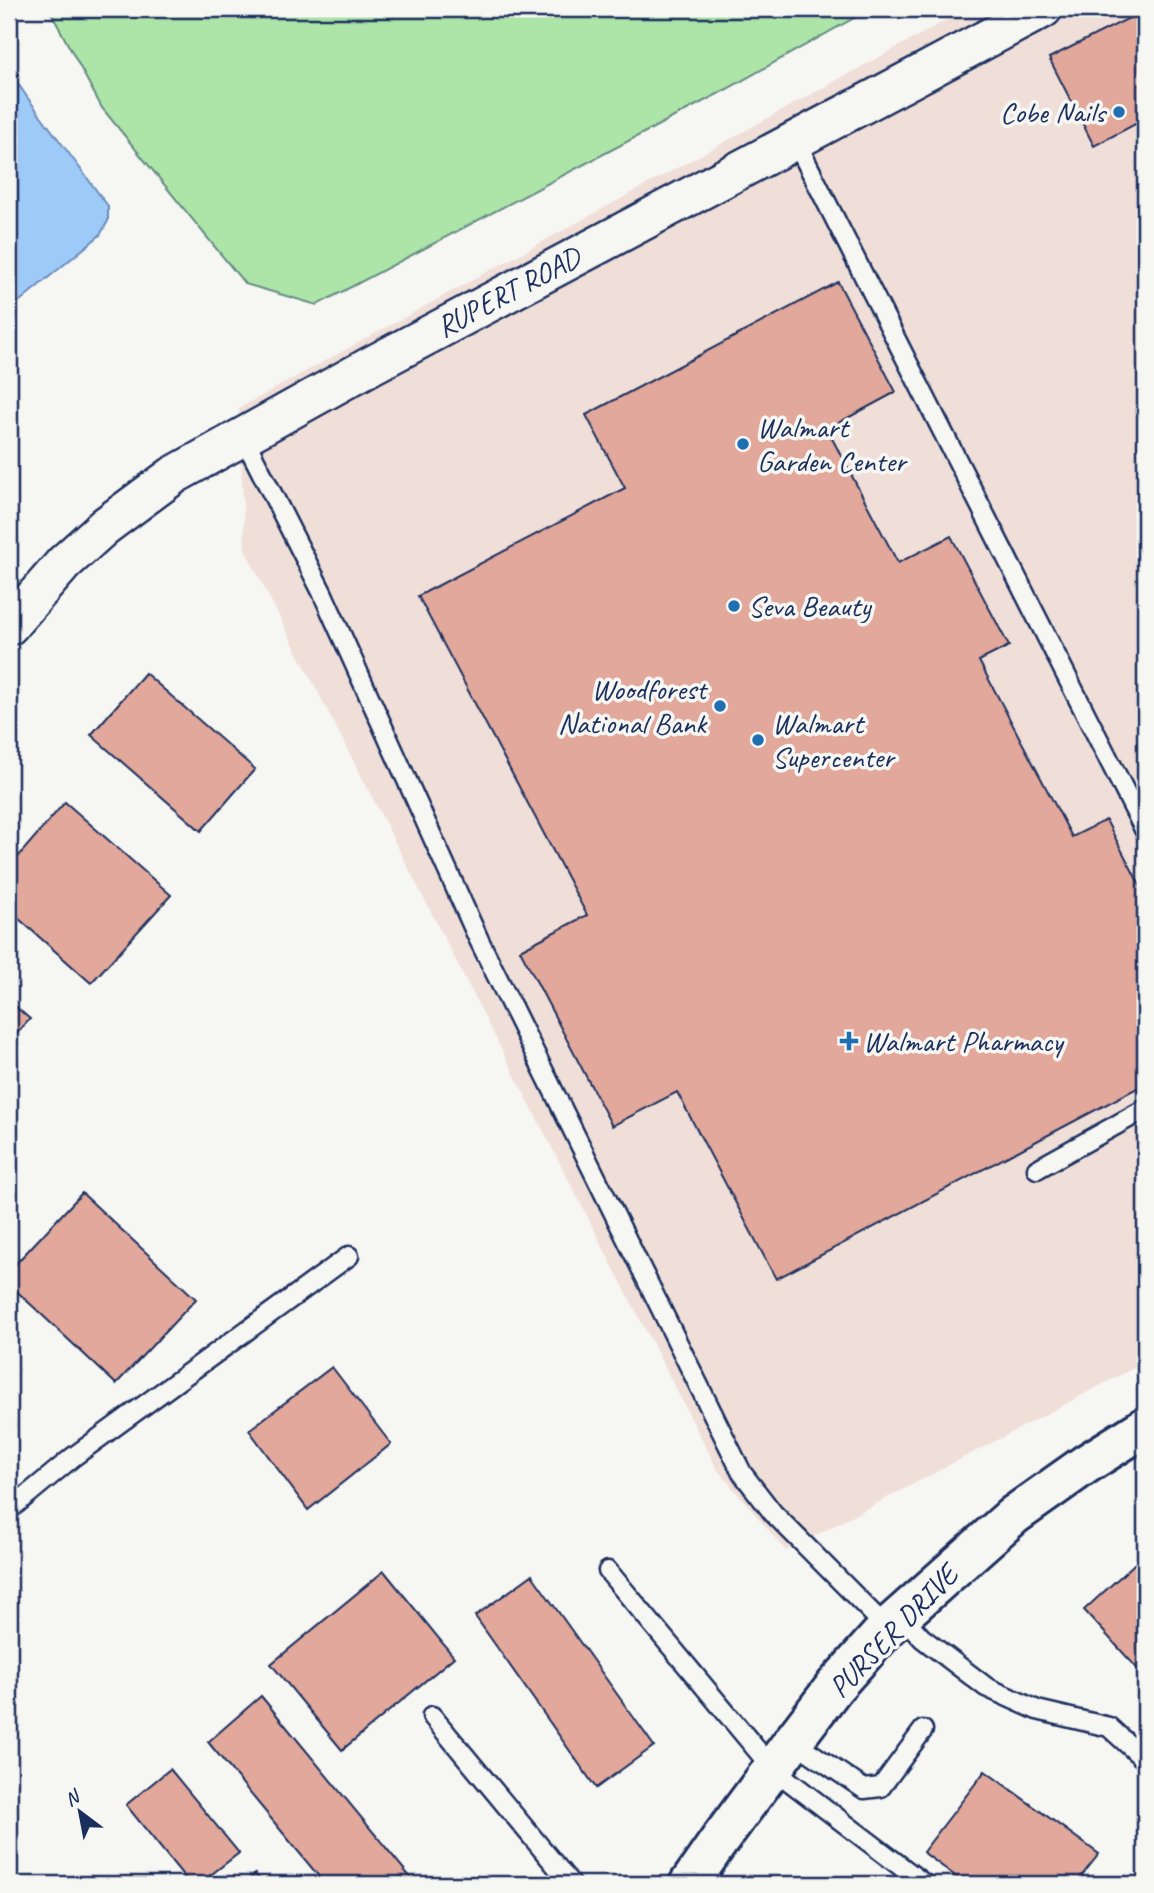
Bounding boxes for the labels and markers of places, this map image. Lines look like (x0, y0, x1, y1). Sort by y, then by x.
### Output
place label: Cobe Nails (1000, 93, 1108, 131)
marker: Cobe Nails (1111, 104, 1127, 120)
place label: Walmart Garden Center (757, 408, 908, 480)
marker: Walmart Garden Center (735, 436, 751, 452)
place label: Seva Beauty (748, 587, 872, 625)
marker: Seva Beauty (726, 598, 742, 614)
place label: Woodforest National Bank (558, 670, 709, 742)
marker: Woodforest National Bank (712, 698, 728, 714)
place label: Walmart Supercenter (772, 704, 896, 776)
marker: Walmart Supercenter (750, 732, 766, 748)
place label: Walmart Pharmacy (863, 1022, 1065, 1060)
marker: Walmart Pharmacy (841, 1033, 857, 1049)

